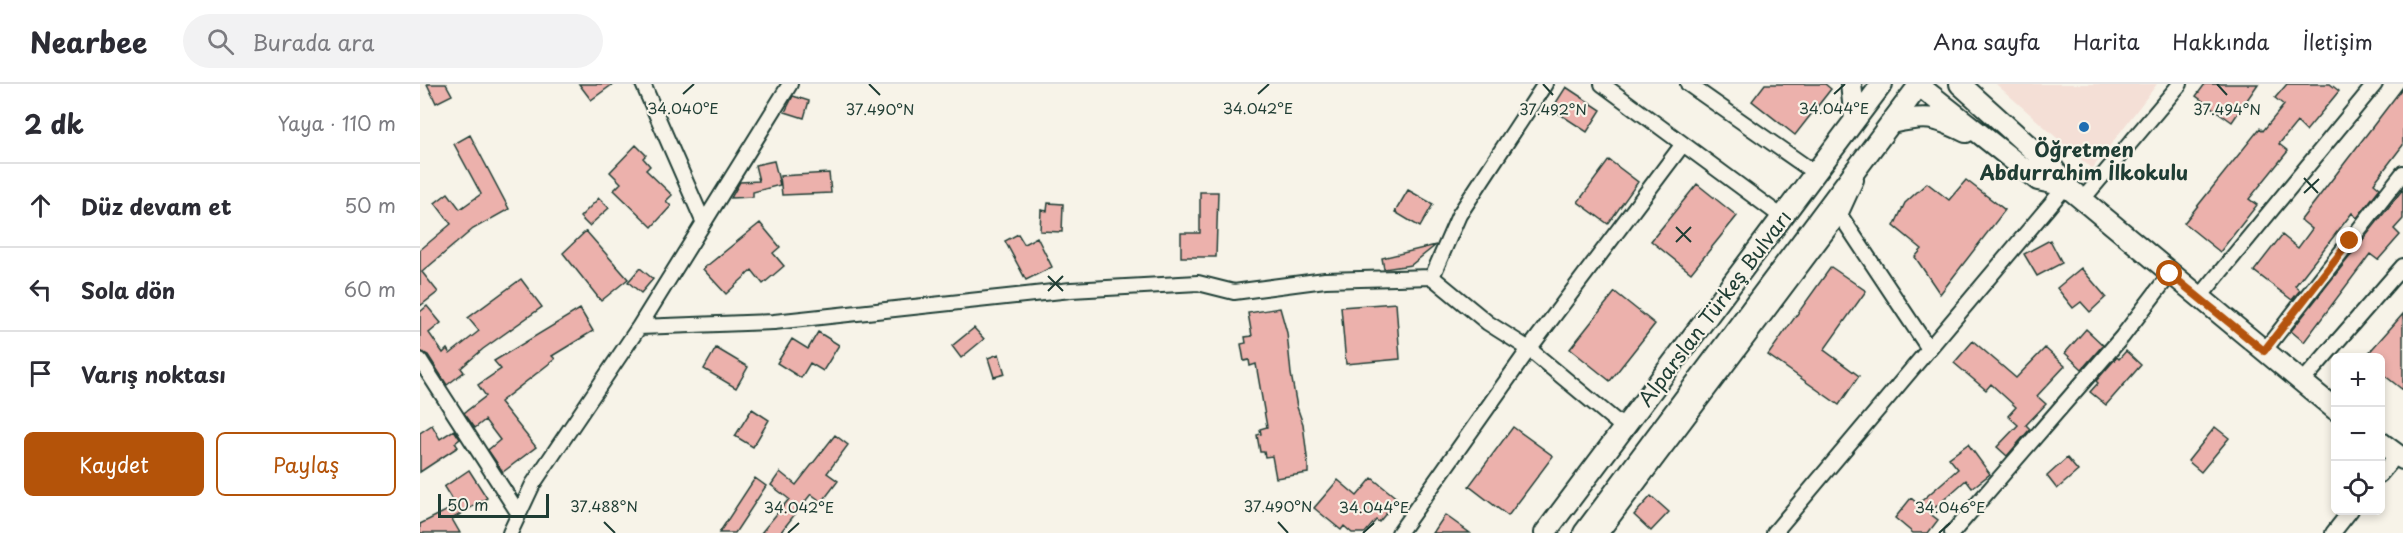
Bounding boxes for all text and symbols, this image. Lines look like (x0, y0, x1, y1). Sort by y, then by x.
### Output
search box (183, 14, 603, 68)
text: Nearbee (30, 20, 147, 63)
icon: search (204, 25, 237, 58)
text: Burada ara (252, 25, 374, 58)
text: Ana sayfa (1933, 25, 2040, 57)
text: Harita (2073, 25, 2140, 57)
text: Hakkında (2173, 25, 2269, 57)
text: İletişim (2302, 25, 2373, 57)
text: 34.040°E (647, 96, 719, 119)
text: 34.042°E (1223, 96, 1293, 119)
text: 34.044°E (1799, 96, 1869, 119)
text: 37.490°N (845, 97, 915, 120)
text: 37.492°N (1519, 97, 1587, 120)
text: 37.494°N (2193, 97, 2261, 120)
text: 2 dk (24, 104, 84, 143)
text: Yaya · 110 m (278, 108, 396, 138)
marker: Öğretmen Abdurrahim İlkokulu (2077, 120, 2091, 134)
place label: Öğretmen Abdurrahim İlkokulu (1979, 134, 2188, 187)
icon: ahead (24, 189, 57, 222)
text: Düz devam et (81, 189, 232, 222)
text: 50 m (344, 190, 396, 220)
street label: Alparslan Türkeş Bulvarı (1630, 203, 1798, 413)
route end (2336, 227, 2362, 253)
route start (2156, 260, 2182, 286)
icon: left (24, 273, 57, 306)
text: Sola dön (81, 273, 175, 306)
text: 60 m (344, 274, 396, 304)
map controls (2331, 353, 2385, 515)
button: + (2331, 353, 2385, 407)
icon: arrive (24, 357, 57, 390)
text: Varış noktası (81, 357, 226, 390)
button: − (2331, 407, 2385, 461)
button: Kaydet (24, 432, 204, 496)
button: Paylaş (216, 432, 396, 496)
button: locate (2331, 461, 2385, 515)
scale bar (438, 491, 549, 518)
text: 50 m (447, 492, 488, 516)
text: 37.488°N (570, 494, 638, 517)
text: 37.490°N (1243, 494, 1313, 517)
text: 34.042°E (764, 495, 834, 518)
text: 34.044°E (1339, 495, 1409, 518)
text: 34.046°E (1915, 495, 1985, 518)

